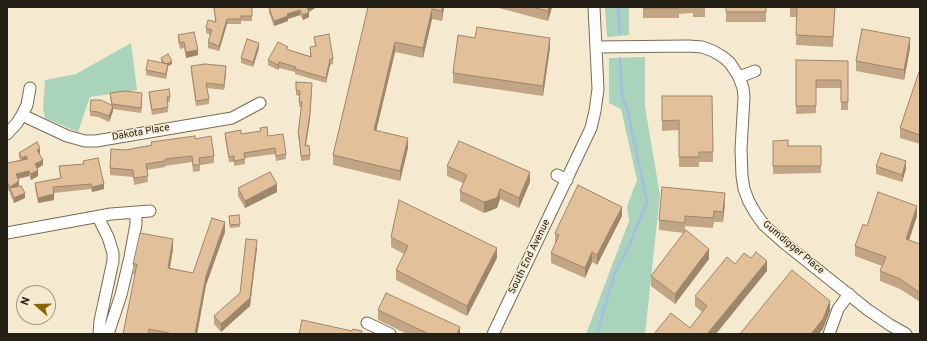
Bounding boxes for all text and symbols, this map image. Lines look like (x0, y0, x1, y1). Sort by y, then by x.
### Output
street label: Dakota Place (111, 122, 171, 144)
street label: South End Avenue (507, 218, 553, 296)
street label: Gumdigger Place (760, 219, 826, 277)
north arrow (16, 285, 56, 325)
text: N (18, 295, 34, 307)

